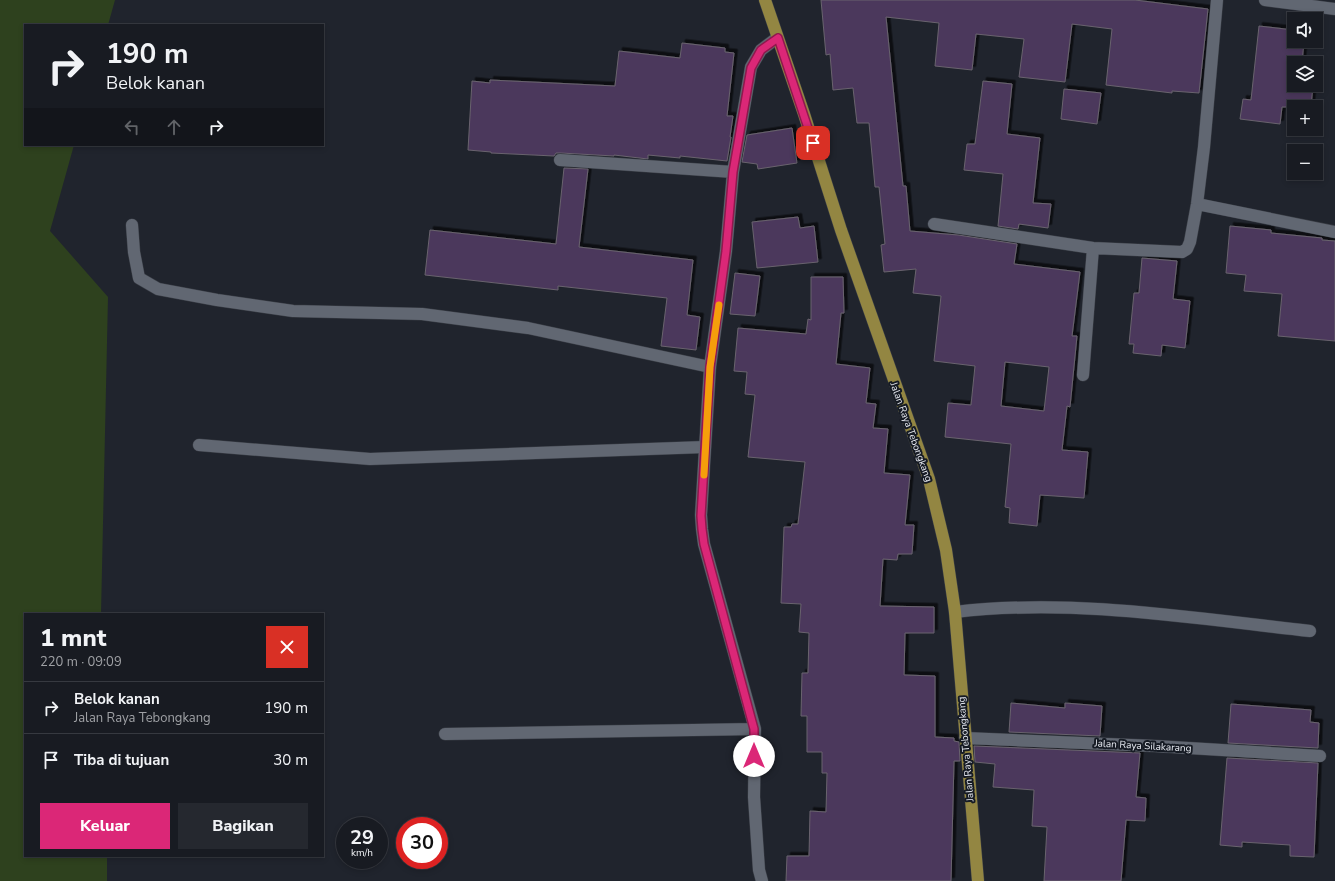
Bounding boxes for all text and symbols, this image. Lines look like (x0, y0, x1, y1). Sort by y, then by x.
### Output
map controls (1287, 12, 1323, 180)
button: sound (1287, 12, 1323, 48)
text: 190 m (106, 35, 189, 73)
icon: right (40, 40, 92, 92)
button: layers (1287, 56, 1323, 92)
text: Belok kanan (106, 71, 205, 95)
button: + (1287, 100, 1323, 136)
icon: left (121, 116, 143, 138)
icon: ahead (163, 116, 185, 138)
icon: right (205, 116, 227, 138)
pin (796, 126, 830, 160)
icon: arrive (802, 132, 824, 154)
button: − (1287, 144, 1323, 180)
street label: Jalan Raya Tebongkang (886, 379, 936, 484)
text: 1 mnt (40, 622, 106, 654)
button: close (266, 626, 308, 668)
text: 220 m · 09:09 (40, 653, 122, 671)
text: Belok kanan (74, 689, 160, 709)
street label: Jalan Raya Tebongkang (954, 696, 978, 803)
icon: right (40, 697, 62, 719)
text: 190 m (264, 698, 308, 718)
text: Jalan Raya Tebongkang (74, 709, 211, 727)
position arrow (733, 735, 775, 777)
street label: Jalan Raya Silakarang (1093, 736, 1192, 756)
icon: arrive (40, 749, 62, 771)
text: Tiba di tujuan (74, 750, 169, 770)
text: 30 m (273, 750, 308, 770)
button: Keluar (40, 803, 170, 849)
button: Bagikan (178, 803, 308, 849)
speed limit sign: 30 (396, 817, 448, 869)
text: 29 (350, 824, 374, 851)
text: km/h (351, 846, 373, 860)

